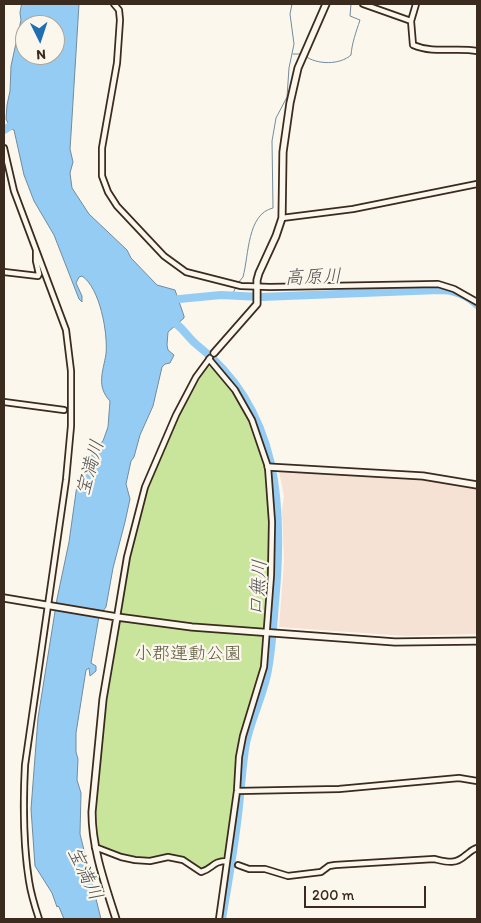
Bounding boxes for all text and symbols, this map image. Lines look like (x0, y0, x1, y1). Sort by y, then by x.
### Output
north arrow (15, 15, 65, 65)
text: N (36, 46, 46, 63)
water label: 高原川 (284, 266, 342, 290)
water label: 宝満川 (72, 437, 110, 499)
water label: 口無川 (246, 559, 272, 617)
park label: 小郡運動公園 (134, 643, 242, 665)
water label: 宝満川 (62, 843, 106, 905)
scale bar (306, 876, 428, 908)
text: 200 m (312, 886, 354, 904)

